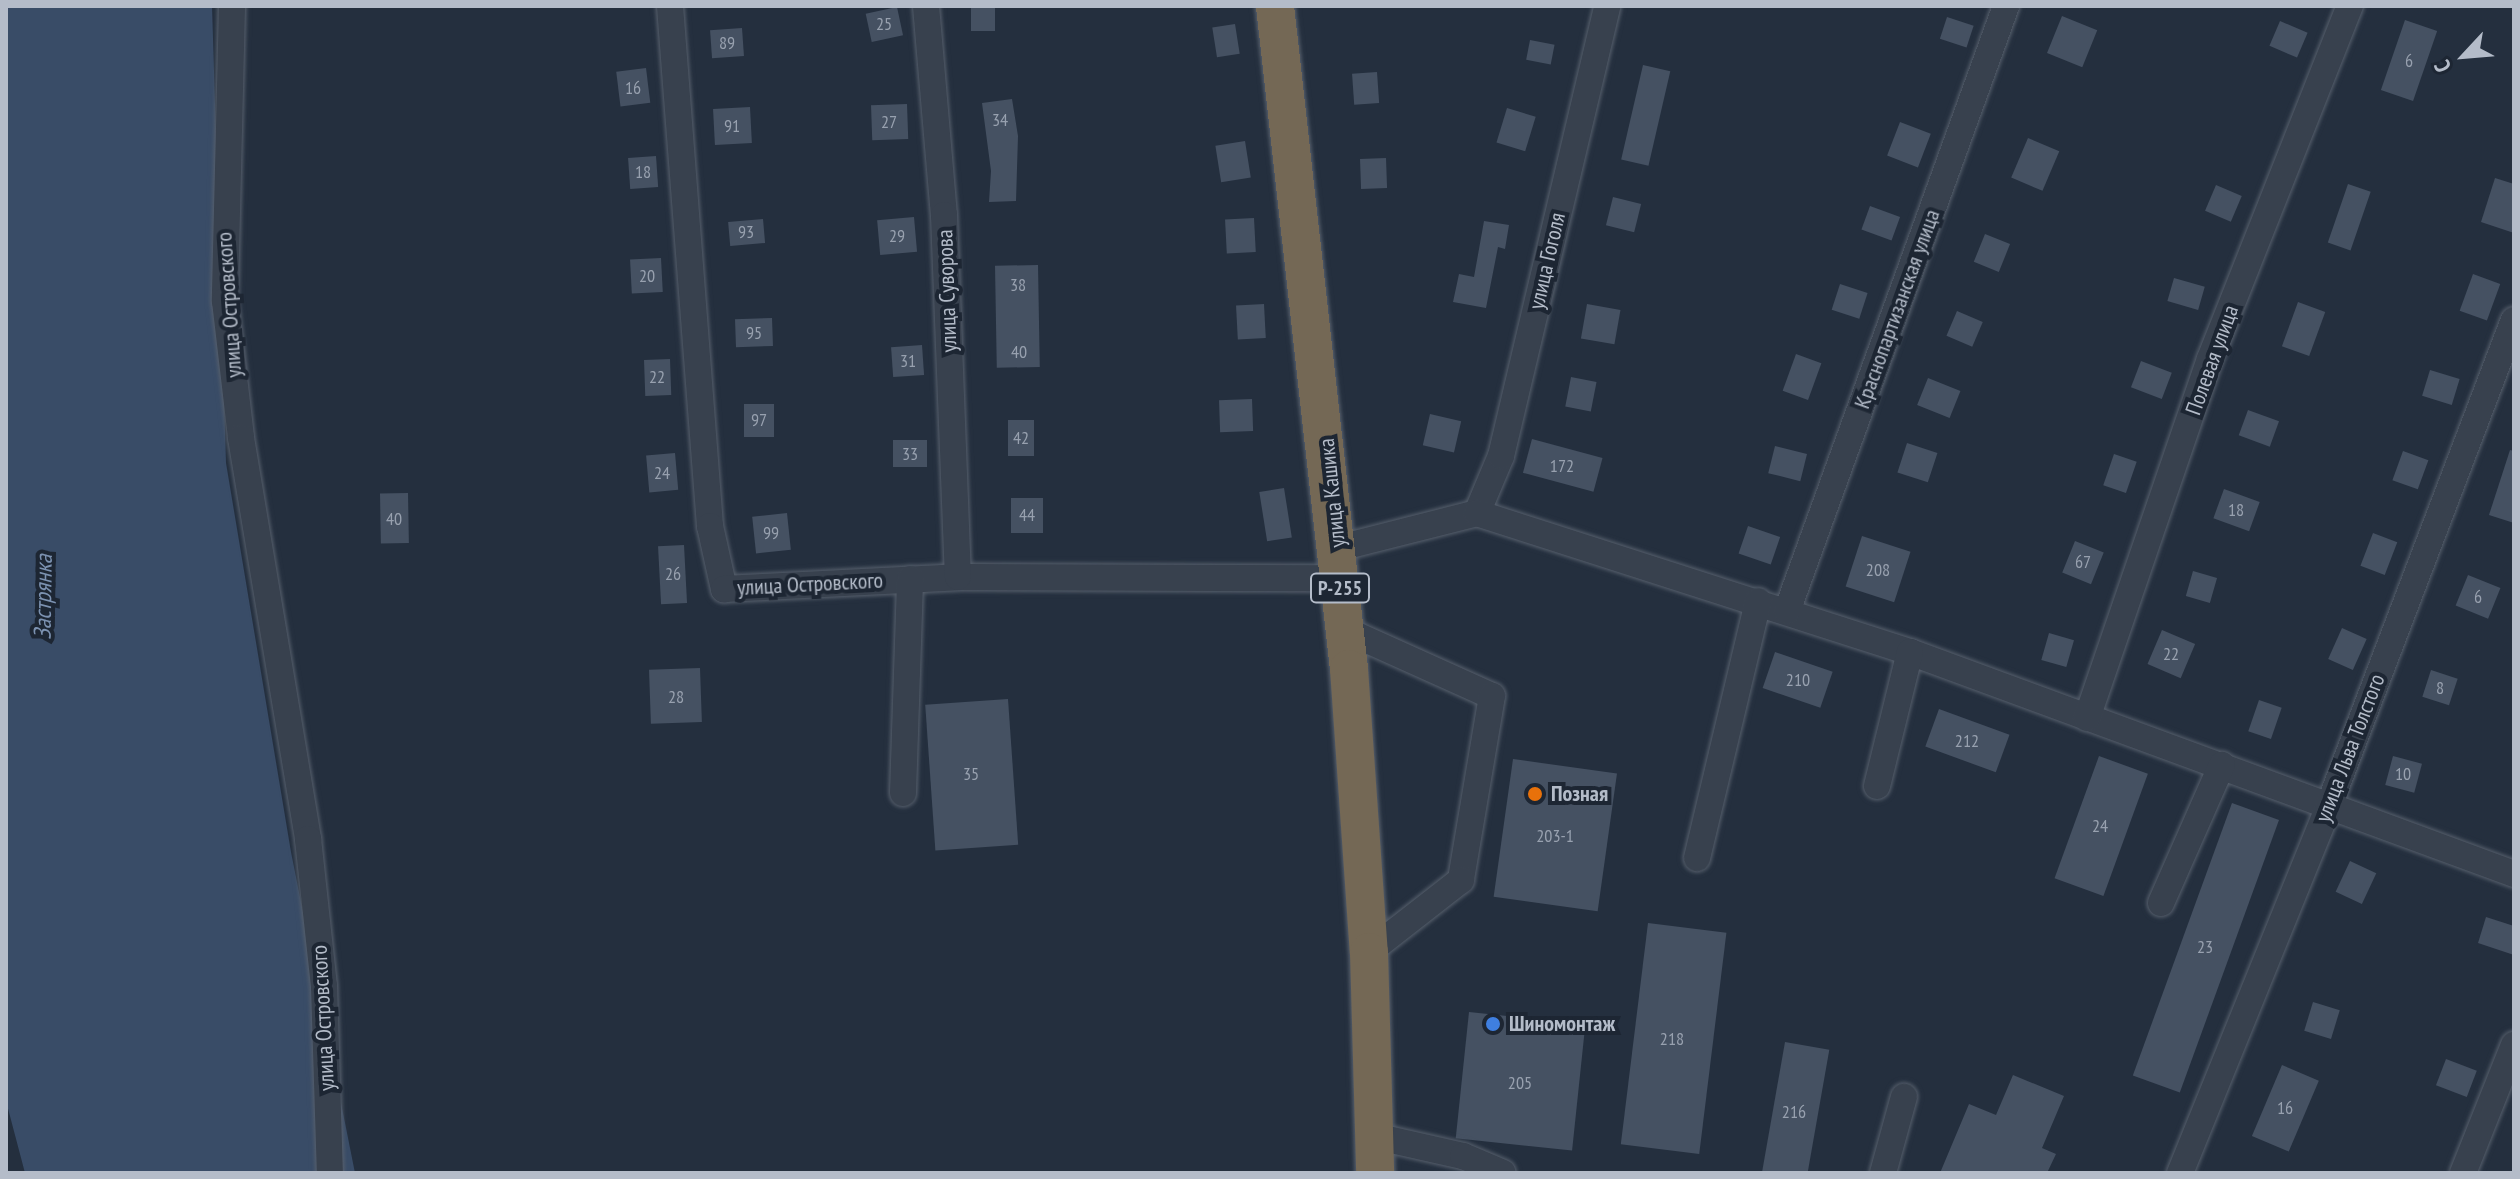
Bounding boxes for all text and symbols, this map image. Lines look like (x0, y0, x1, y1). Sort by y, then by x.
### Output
house number: 25 (876, 13, 892, 35)
north arrow (2424, 16, 2504, 96)
house number: 89 (719, 32, 735, 54)
house number: 6 (2405, 50, 2413, 72)
text: С (2428, 56, 2457, 77)
house number: 16 (625, 77, 641, 99)
house number: 34 (992, 109, 1008, 131)
house number: 27 (881, 111, 897, 133)
house number: 91 (724, 115, 740, 137)
house number: 18 (635, 161, 651, 183)
street label: Краснопартизанская улица (1849, 206, 1945, 412)
street label: улица Гоголя (1523, 210, 1571, 312)
house number: 93 (738, 221, 754, 243)
house number: 29 (889, 225, 905, 247)
street label: улица Суворова (932, 229, 962, 353)
street label: улица Островского (211, 231, 247, 379)
house number: 20 (639, 265, 655, 287)
house number: 38 (1010, 274, 1026, 296)
street label: Полевая улица (2180, 301, 2244, 419)
house number: 95 (746, 322, 762, 344)
house number: 40 (1011, 341, 1027, 363)
house number: 31 (900, 350, 916, 372)
house number: 22 (649, 366, 665, 388)
house number: 97 (751, 409, 767, 431)
house number: 42 (1013, 427, 1029, 449)
street label: улица Кашика (1313, 437, 1351, 549)
house number: 33 (902, 443, 918, 465)
house number: 172 (1550, 455, 1574, 477)
house number: 24 (654, 462, 670, 484)
house number: 18 (2228, 499, 2244, 521)
house number: 44 (1019, 504, 1035, 526)
house number: 40 (386, 508, 402, 530)
house number: 99 (763, 522, 779, 544)
house number: 67 (2075, 551, 2091, 573)
water label: Застрянка (28, 554, 58, 640)
house number: 208 (1866, 559, 1890, 581)
house number: 26 (665, 563, 681, 585)
street label: улица Островского (736, 567, 884, 601)
road number: Р-255 (1310, 572, 1370, 604)
house number: 6 (2474, 586, 2482, 608)
house number: 22 (2163, 643, 2179, 665)
house number: 210 (1786, 669, 1810, 691)
street label: улица Льва Толстого (2310, 670, 2390, 826)
house number: 8 (2436, 677, 2444, 699)
house number: 28 (668, 686, 684, 708)
house number: 212 (1955, 730, 1979, 752)
house number: 35 (963, 763, 979, 785)
house number: 10 (2395, 763, 2411, 785)
place label: Позная (1551, 781, 1608, 807)
marker: Позная (1526, 785, 1544, 803)
house number: 24 (2092, 815, 2108, 837)
house number: 203-1 (1536, 825, 1574, 847)
house number: 23 (2197, 936, 2213, 958)
street label: улица Островского (306, 944, 340, 1092)
place label: Шиномонтаж (1509, 1011, 1615, 1037)
marker: Шиномонтаж (1484, 1015, 1502, 1033)
house number: 218 (1660, 1028, 1684, 1050)
house number: 205 (1508, 1072, 1532, 1094)
house number: 16 (2277, 1097, 2293, 1119)
house number: 216 (1782, 1101, 1806, 1123)

